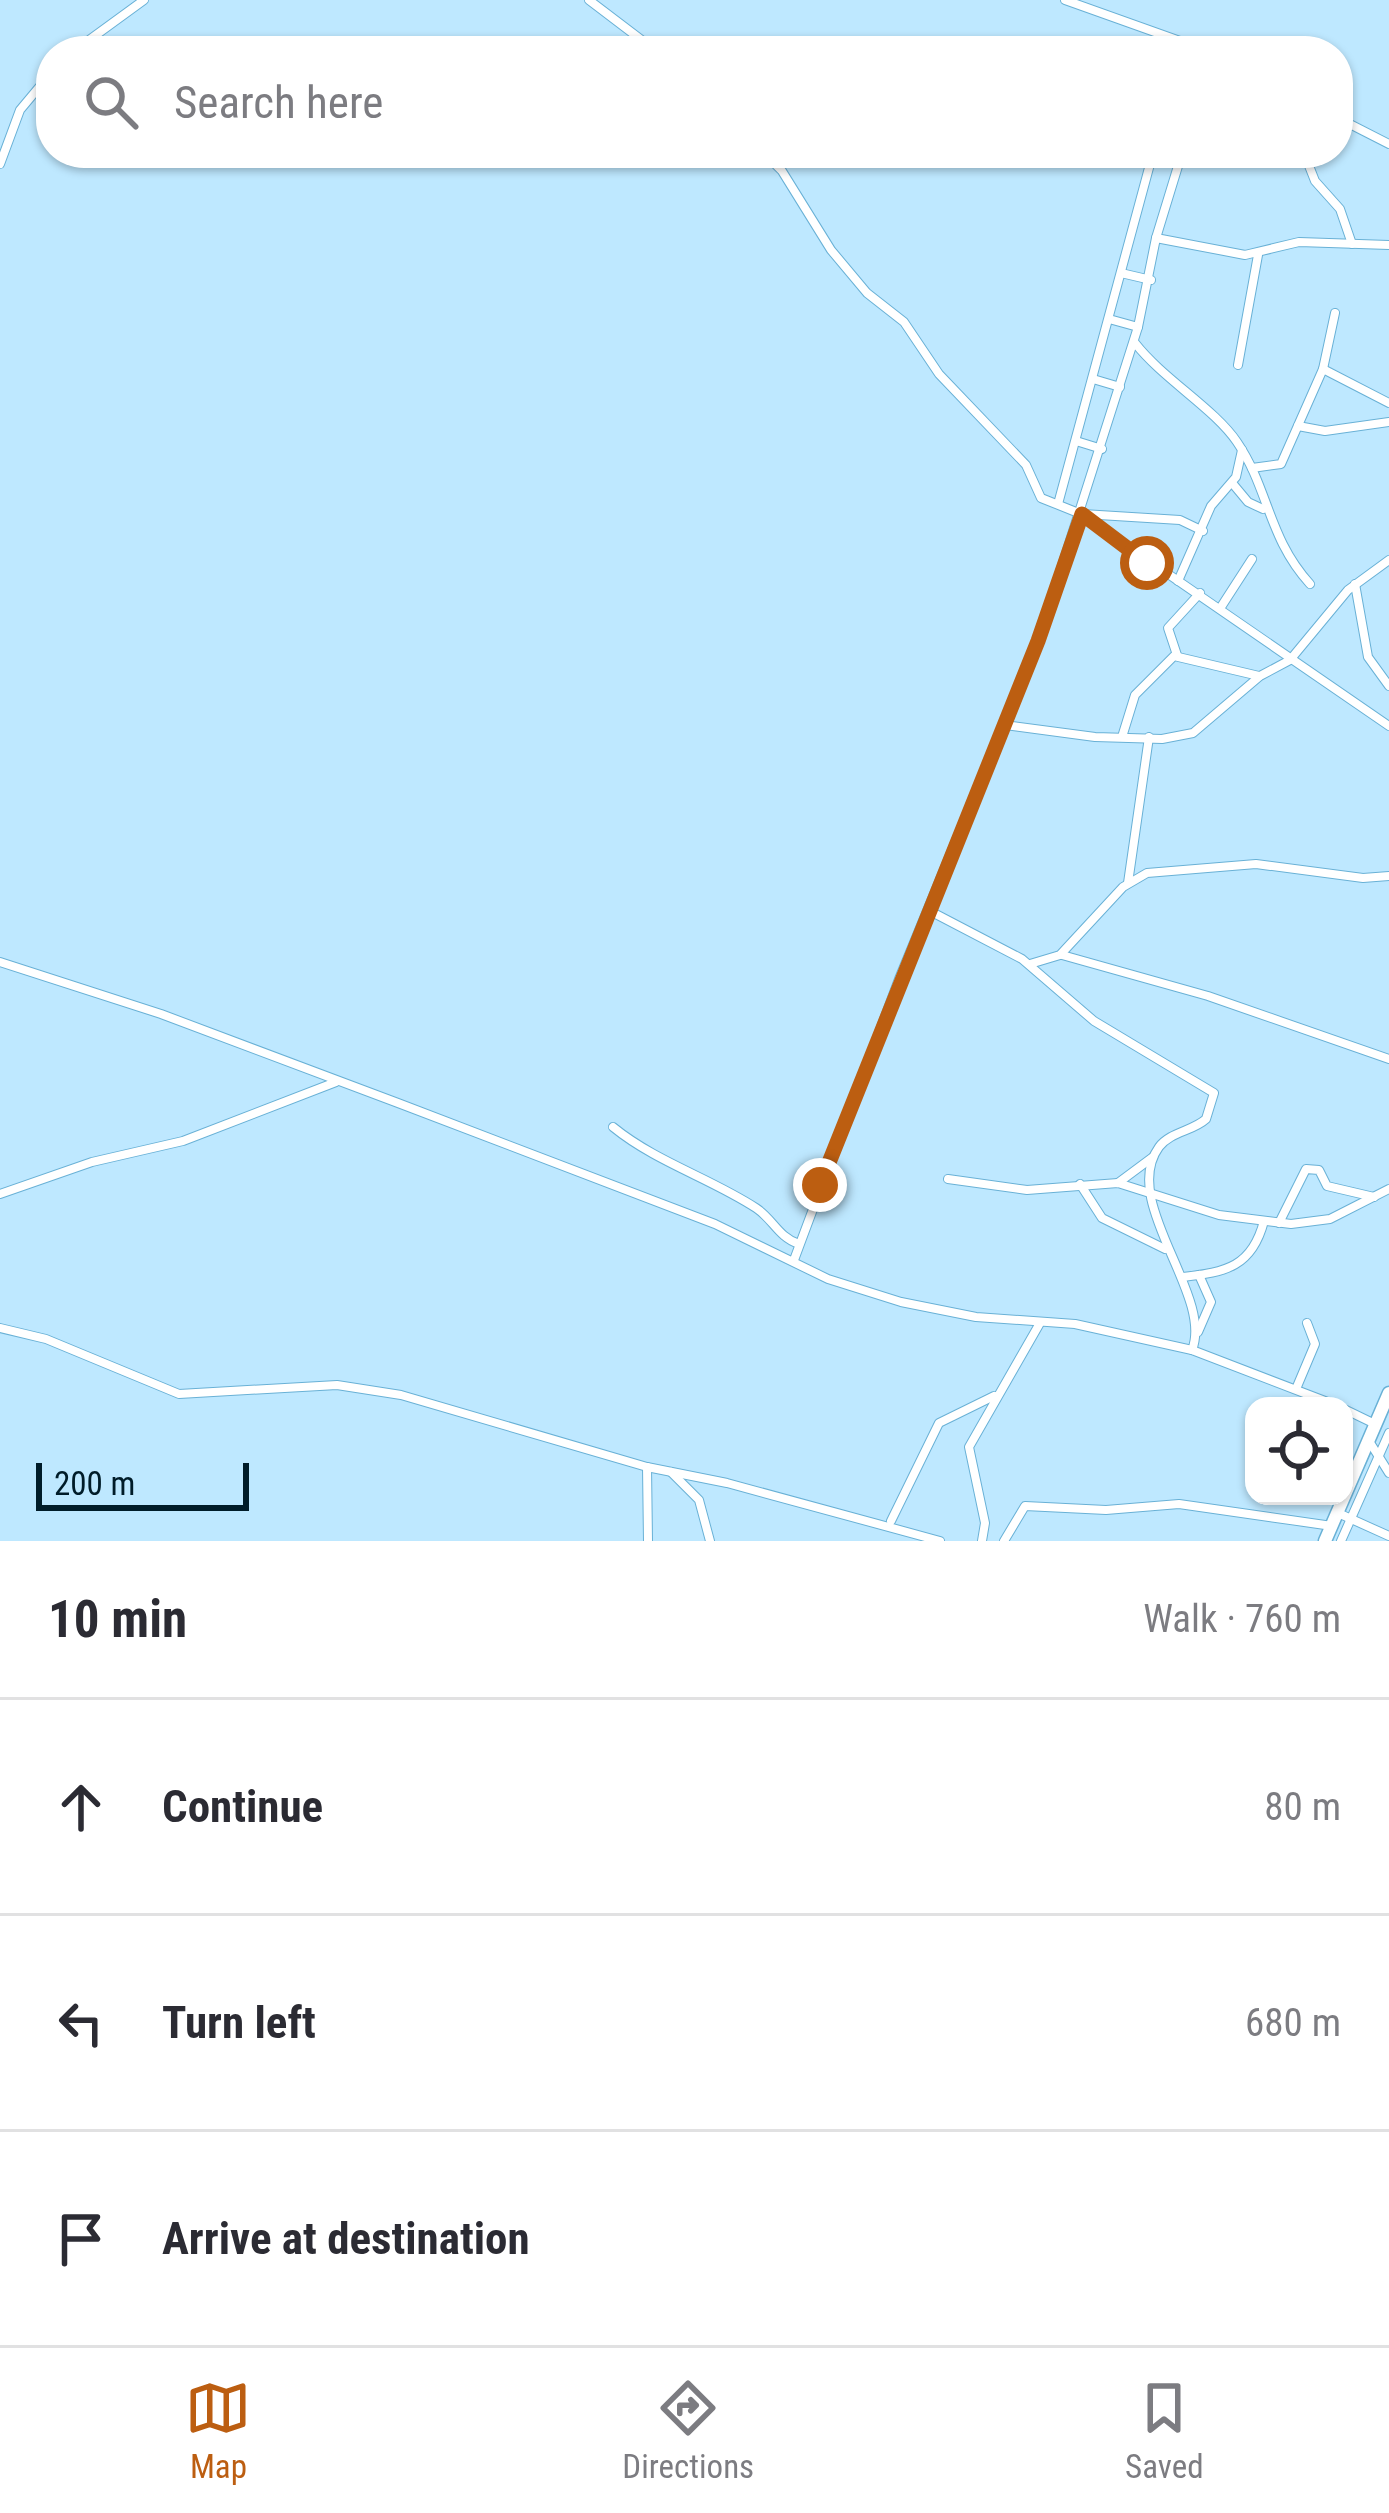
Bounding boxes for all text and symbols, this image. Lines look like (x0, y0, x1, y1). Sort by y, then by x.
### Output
search box (36, 36, 1353, 168)
icon: search (78, 69, 144, 135)
text: Search here (174, 76, 383, 129)
route start (1120, 536, 1174, 590)
route end (793, 1158, 847, 1212)
map controls (1245, 1397, 1353, 1505)
button: locate (1245, 1397, 1353, 1505)
scale bar (36, 1457, 249, 1510)
text: 200 m (54, 1464, 135, 1503)
text: 10 min (48, 1590, 187, 1649)
text: Walk · 760 m (1143, 1596, 1341, 1642)
icon: ahead (48, 1774, 114, 1840)
text: Continue (162, 1780, 323, 1833)
text: 80 m (1264, 1784, 1341, 1830)
icon: left (48, 1990, 114, 2056)
text: Turn left (162, 1996, 316, 2049)
text: 680 m (1245, 2000, 1341, 2046)
icon: arrive (48, 2206, 114, 2272)
text: Arrive at destination (162, 2212, 530, 2265)
tab: Map (185, 2375, 251, 2486)
tab: Directions (622, 2375, 754, 2486)
tab: Saved (1125, 2375, 1204, 2486)

